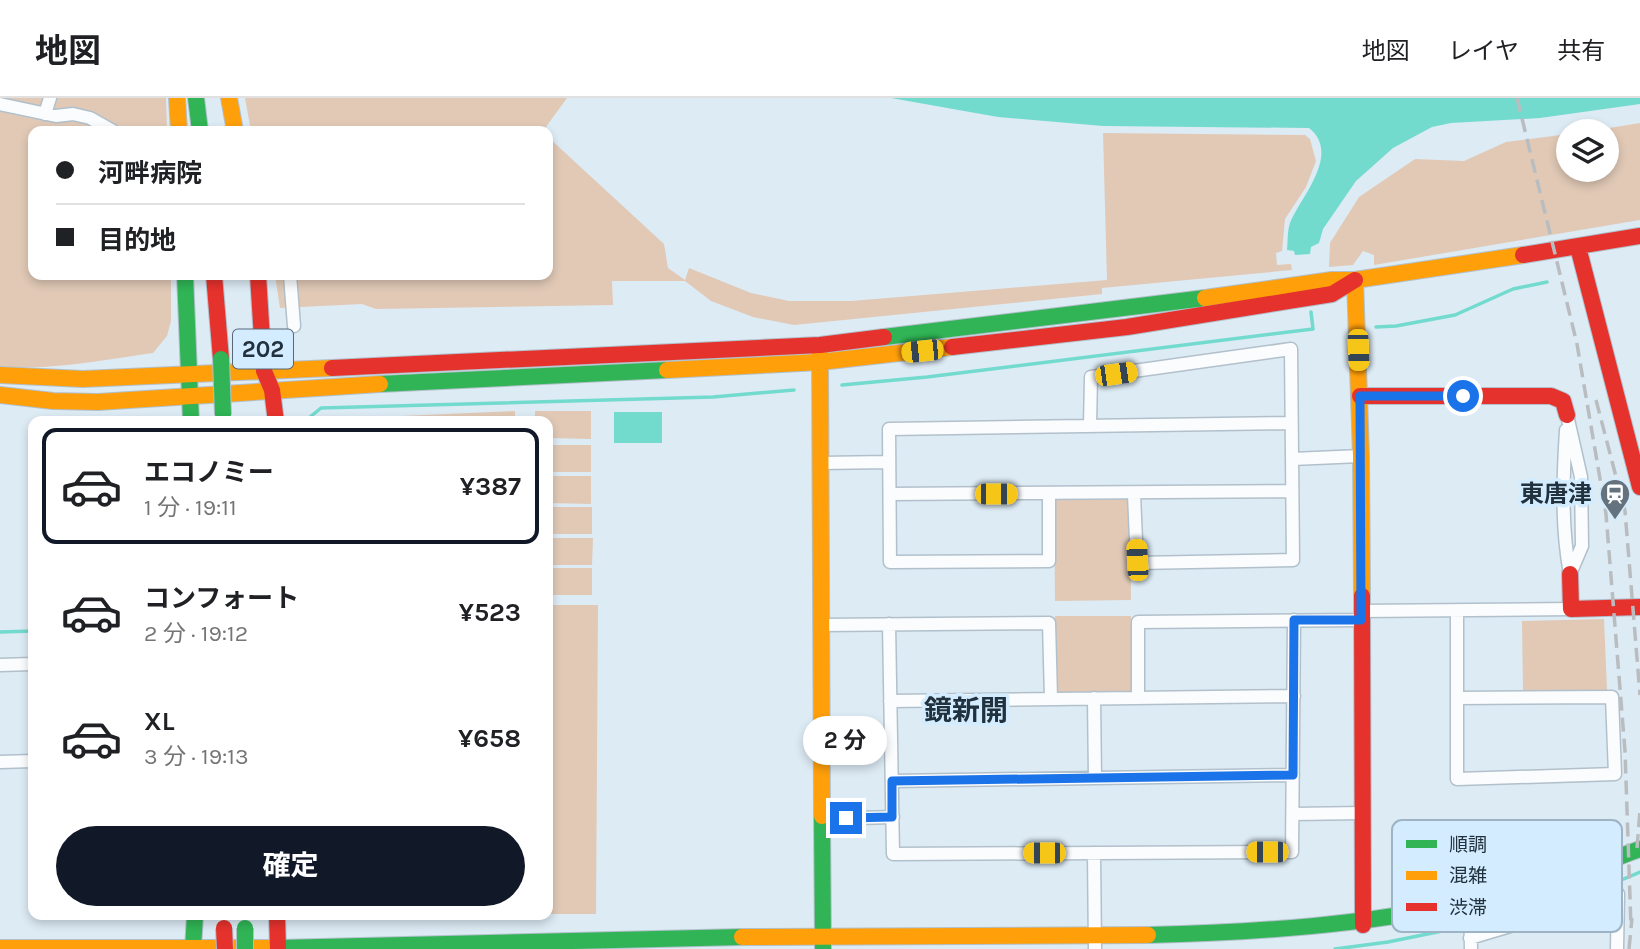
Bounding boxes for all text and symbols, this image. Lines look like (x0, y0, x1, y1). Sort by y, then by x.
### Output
text: 地図 (35, 32, 101, 70)
text: 地図 (1362, 37, 1410, 65)
text: レイヤ (1448, 37, 1519, 65)
text: 共有 (1557, 37, 1605, 65)
map controls (1556, 119, 1619, 182)
button: layers (1556, 119, 1619, 182)
text: 河畔病院 (98, 158, 202, 189)
text: 目的地 (98, 225, 176, 256)
car (1347, 329, 1370, 371)
road number: 202 (233, 330, 293, 368)
car (901, 338, 944, 364)
car (1094, 361, 1139, 387)
route start (1447, 380, 1479, 412)
icon: car (60, 455, 123, 518)
text: エコノミー (144, 457, 274, 488)
text: ¥387 (460, 471, 521, 502)
station icon: 東唐津 (1598, 477, 1632, 521)
place label: 東唐津 (1520, 480, 1592, 508)
car (976, 484, 1018, 505)
text: 1 分 · 19:11 (144, 494, 237, 521)
car (1126, 538, 1149, 582)
icon: car (60, 581, 123, 644)
text: コンフォート (144, 583, 299, 614)
text: ¥523 (459, 597, 521, 628)
text: 2 分 · 19:12 (144, 620, 248, 647)
district label: 鏡新開 (924, 694, 1008, 727)
text: XL (144, 706, 175, 737)
icon: car (60, 707, 123, 770)
callout: 2 分 (804, 716, 888, 766)
text: ¥658 (458, 723, 521, 754)
text: 2 分 (824, 727, 866, 754)
text: 3 分 · 19:13 (144, 743, 249, 770)
route end (830, 802, 862, 834)
legend (1392, 820, 1622, 932)
button: 確定 (56, 826, 525, 906)
text: 順調 (1449, 834, 1487, 856)
car (1247, 842, 1289, 863)
car (1024, 843, 1066, 864)
text: 混雑 (1449, 865, 1487, 887)
text: 渋滞 (1449, 897, 1487, 919)

